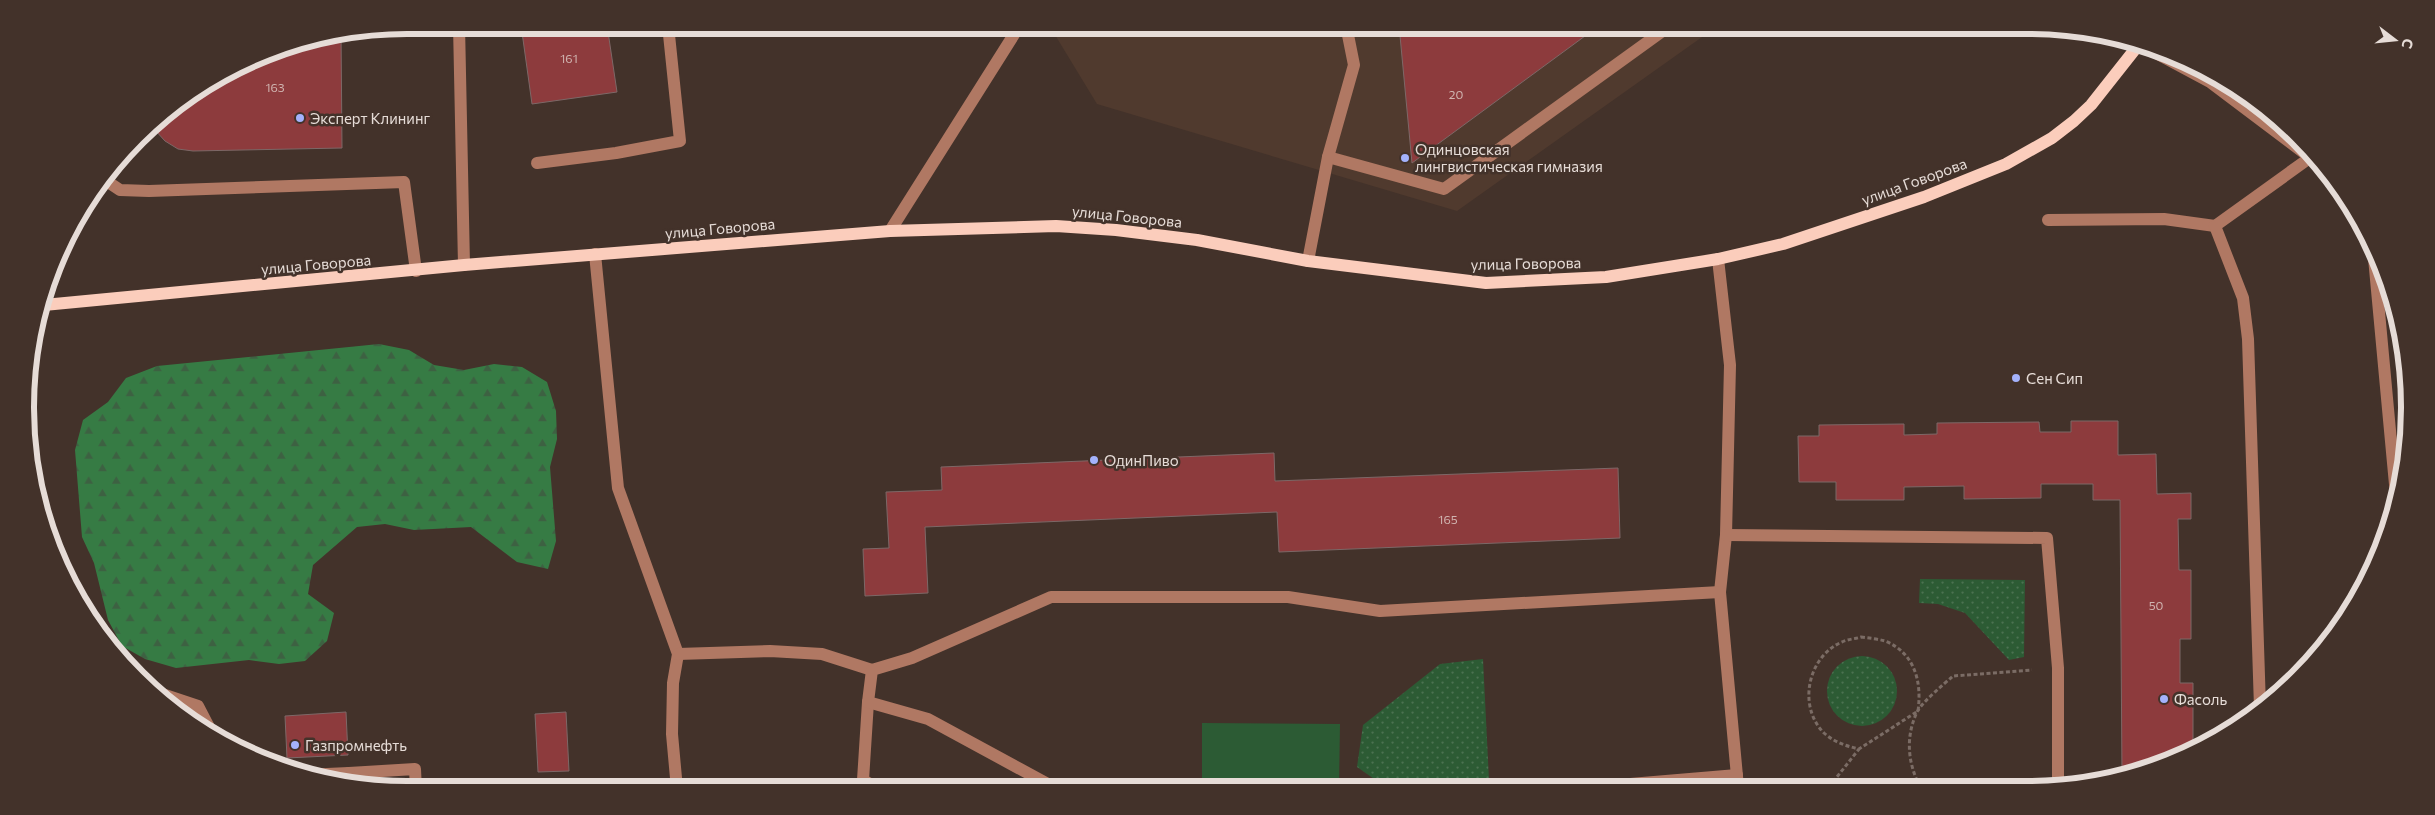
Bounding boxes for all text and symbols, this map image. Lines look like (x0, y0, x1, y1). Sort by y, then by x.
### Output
north arrow (2370, 15, 2420, 65)
text: С (2398, 37, 2417, 51)
house number: 161 (560, 51, 578, 65)
house number: 163 (265, 80, 285, 94)
house number: 20 (1449, 87, 1463, 101)
place label: Эксперт Клининг (310, 109, 430, 127)
marker: Эксперт Клининг (294, 112, 306, 124)
place label: Одинцовская лингвистическая гимназия (1415, 140, 1603, 175)
marker: Одинцовская лингвистическая гимназия (1399, 152, 1411, 164)
street label: улица Говорова (1859, 154, 1969, 208)
street label: улица Говорова (1071, 201, 1183, 231)
street label: улица Говорова (664, 214, 776, 242)
street label: улица Говорова (260, 250, 372, 278)
street label: улица Говорова (1471, 253, 1581, 273)
place label: Сен Сип (2026, 369, 2083, 387)
marker: Сен Сип (2010, 372, 2022, 384)
place label: ОдинПиво (1104, 451, 1179, 469)
marker: ОдинПиво (1088, 454, 1100, 466)
house number: 165 (1438, 512, 1458, 526)
house number: 50 (2149, 598, 2164, 612)
place label: Фасоль (2174, 690, 2228, 708)
marker: Фасоль (2158, 693, 2170, 705)
place label: Газпромнефть (305, 736, 407, 754)
marker: Газпромнефть (289, 739, 301, 751)

